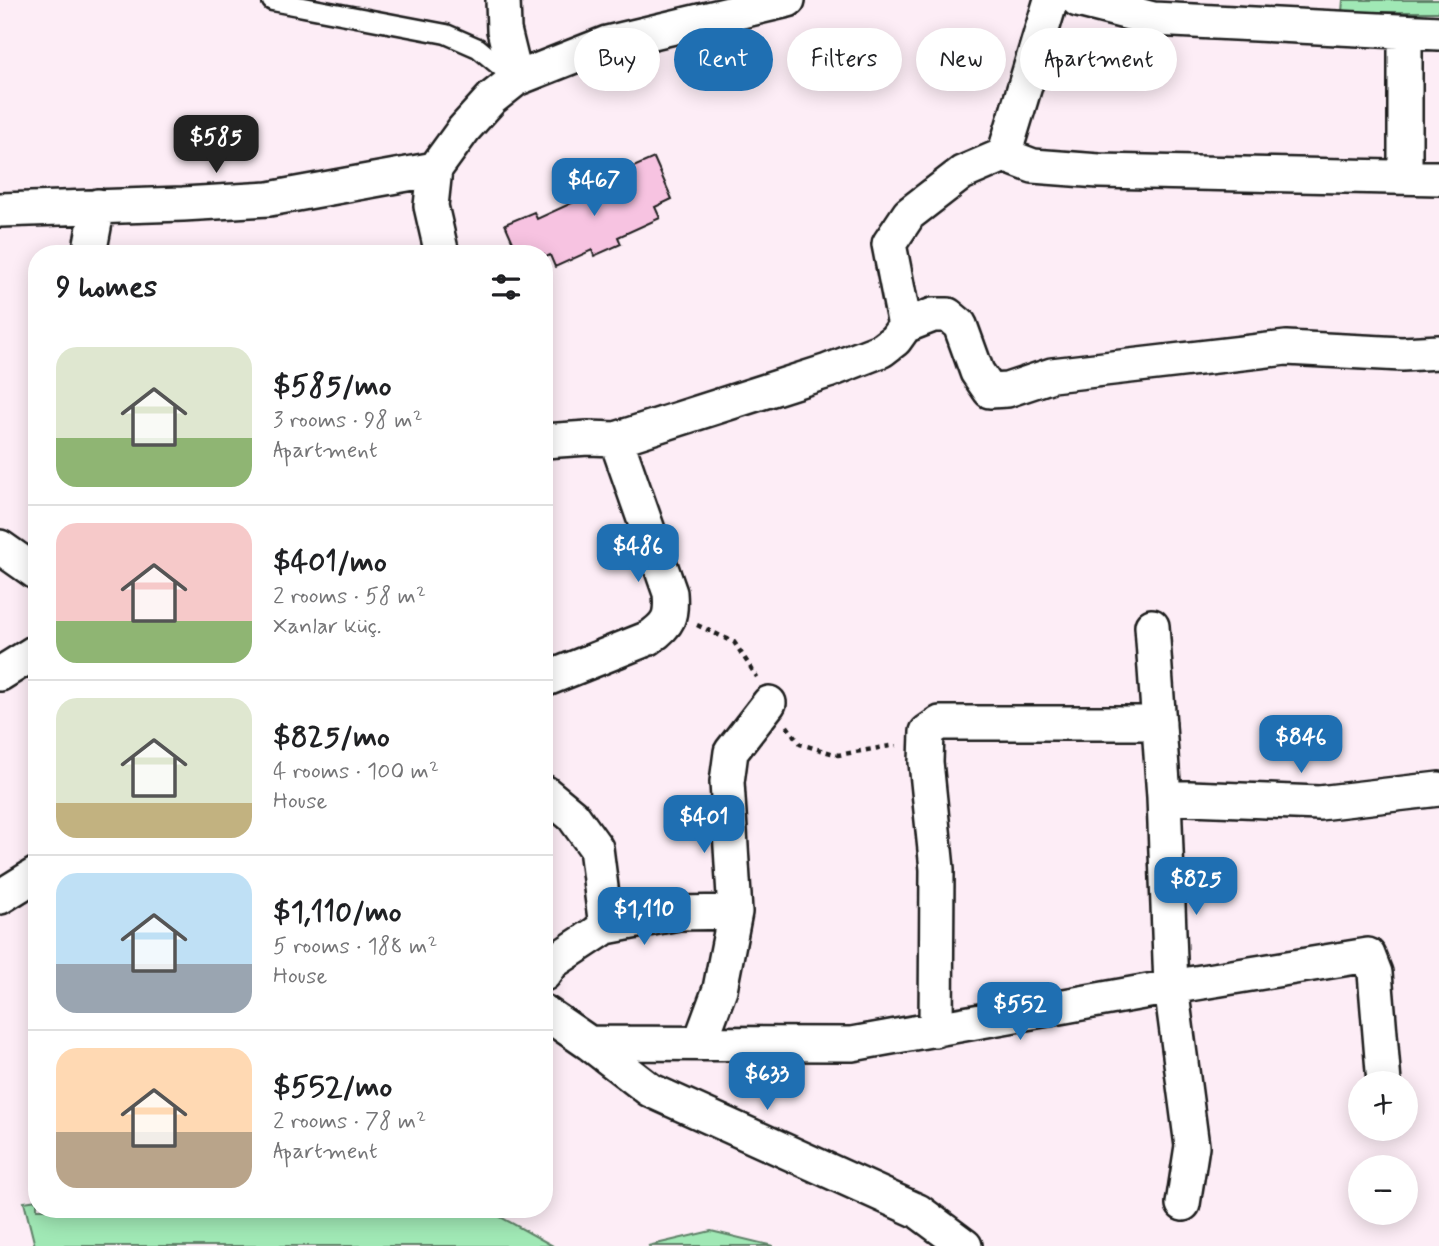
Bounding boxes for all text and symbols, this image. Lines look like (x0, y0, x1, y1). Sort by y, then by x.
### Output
chip: Buy (574, 28, 660, 91)
chip: Rent (674, 28, 773, 91)
chip: Filters (787, 28, 902, 91)
chip: New (916, 28, 1006, 91)
chip: Apartment (1020, 28, 1177, 91)
pin: $585 (175, 116, 257, 175)
text: $585 (190, 123, 242, 153)
pin: $467 (553, 158, 635, 218)
text: $467 (568, 166, 620, 196)
text: 9 homes (56, 268, 157, 307)
icon: filters (487, 268, 525, 306)
text: $585/mo (273, 367, 392, 406)
icon: home (112, 375, 196, 459)
text: 3 rooms · 98 m² (273, 406, 423, 436)
text: Apartment (273, 436, 378, 466)
pin: $486 (597, 524, 679, 584)
text: $486 (613, 532, 663, 562)
text: $401/mo (273, 543, 387, 582)
icon: home (112, 551, 196, 635)
text: 2 rooms · 58 m² (273, 582, 426, 612)
text: Xanlar küç. (273, 612, 382, 642)
pin: $846 (1260, 716, 1342, 775)
text: $825/mo (273, 718, 390, 757)
text: $846 (1275, 723, 1327, 753)
icon: home (112, 726, 196, 810)
text: 4 rooms · 100 m² (273, 757, 439, 787)
text: House (273, 787, 327, 817)
pin: $401 (663, 796, 745, 855)
text: $401 (679, 803, 729, 833)
pin: $825 (1155, 858, 1237, 917)
text: $825 (1170, 865, 1222, 895)
pin: $1,110 (587, 888, 701, 947)
text: $1,110/mo (273, 893, 402, 932)
text: $1,110 (614, 895, 674, 925)
icon: home (112, 901, 196, 985)
text: 5 rooms · 188 m² (273, 932, 437, 962)
text: House (273, 962, 327, 992)
pin: $552 (979, 982, 1061, 1042)
text: $552 (993, 990, 1047, 1020)
pin: $633 (726, 1052, 808, 1112)
text: $633 (745, 1060, 789, 1090)
text: $552/mo (273, 1068, 392, 1107)
map controls (1348, 1071, 1418, 1225)
button: + (1348, 1071, 1418, 1141)
icon: home (112, 1076, 196, 1160)
text: 2 rooms · 78 m² (273, 1107, 426, 1137)
text: Apartment (273, 1137, 378, 1167)
button: − (1348, 1155, 1418, 1225)

